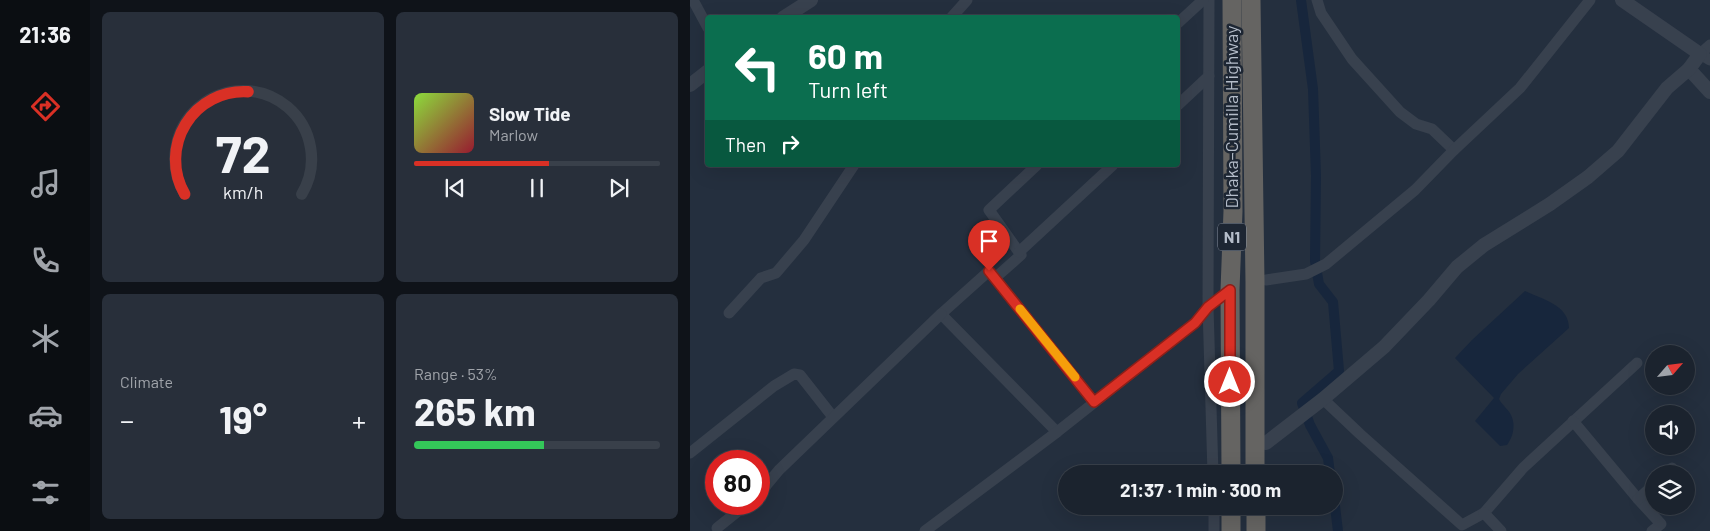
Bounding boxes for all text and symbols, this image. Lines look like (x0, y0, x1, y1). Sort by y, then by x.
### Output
text: 21:36 (19, 21, 71, 47)
street label: Dhaka–Cumilla Highway (1220, 25, 1242, 209)
text: 60 m (808, 34, 883, 76)
icon: left (725, 35, 790, 100)
text: Turn left (808, 76, 888, 102)
icon: directions (28, 89, 63, 124)
text: Slow Tide (489, 102, 571, 125)
text: 72 (216, 121, 270, 183)
text: Marlow (489, 125, 538, 144)
icon: right (776, 130, 804, 158)
text: Then (725, 133, 766, 156)
icon: music (28, 166, 63, 201)
icon: previous (441, 174, 469, 202)
icon: pause (523, 174, 551, 202)
icon: next (605, 174, 633, 202)
text: km/h (223, 181, 263, 203)
pin (968, 220, 1010, 271)
road number: N1 (1218, 223, 1246, 250)
icon: arrive (975, 227, 1003, 255)
icon: phone (28, 243, 63, 278)
icon: climate (28, 321, 63, 356)
north arrow (1645, 345, 1695, 395)
map controls (1645, 345, 1695, 515)
position arrow (1203, 355, 1255, 407)
text: Range · 53% (414, 364, 497, 383)
text: Climate (120, 372, 173, 391)
text: 265 km (414, 388, 536, 434)
text: 19° (219, 396, 267, 442)
icon: car (28, 398, 63, 433)
text: − (120, 403, 134, 437)
text: + (352, 403, 366, 437)
button: sound (1645, 405, 1695, 455)
speed limit sign: 80 (705, 450, 770, 515)
button: layers (1645, 465, 1695, 515)
icon: filters (28, 475, 63, 510)
text: 21:37 · 1 min · 300 m (1120, 478, 1281, 501)

